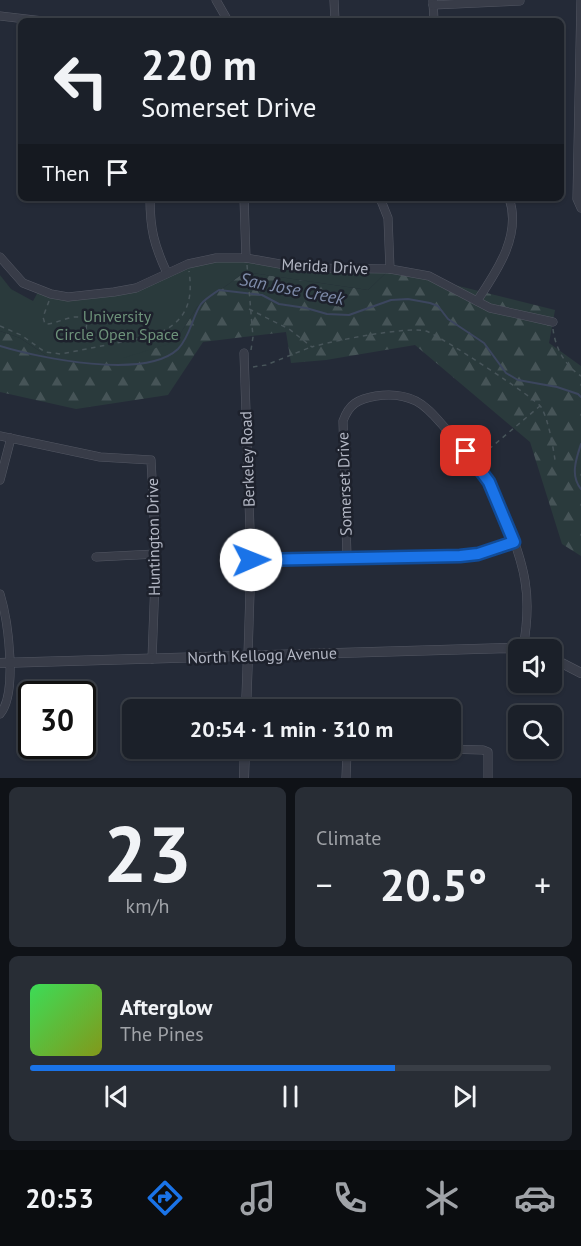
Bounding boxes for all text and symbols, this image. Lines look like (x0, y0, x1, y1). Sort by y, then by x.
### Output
text: 220 m (141, 37, 257, 92)
icon: left (42, 42, 120, 120)
text: Somerset Drive (141, 90, 317, 124)
icon: arrive (101, 156, 134, 189)
text: Then (42, 159, 89, 187)
street label: Merida Drive (281, 254, 369, 278)
water label: San Jose Creek (238, 267, 347, 310)
park label: University Circle Open Space (55, 306, 179, 344)
street label: Berkeley Road (235, 411, 259, 507)
pin (440, 425, 491, 476)
street label: Somerset Drive (332, 432, 356, 536)
icon: arrive (449, 434, 482, 467)
street label: Huntington Drive (142, 478, 164, 596)
position arrow (219, 528, 283, 592)
map controls (508, 639, 562, 759)
button: sound (508, 639, 562, 693)
street label: North Kellogg Avenue (187, 642, 337, 668)
speed limit sign: 30 (18, 681, 96, 759)
button: search (508, 705, 562, 759)
text: 20:54 · 1 min · 310 m (190, 715, 393, 743)
text: 23 (103, 803, 192, 904)
text: Climate (316, 825, 382, 851)
text: 20.5° (380, 855, 487, 913)
text: − (316, 863, 333, 906)
text: + (534, 863, 551, 906)
text: km/h (126, 893, 169, 919)
text: Afterglow (120, 993, 212, 1021)
text: The Pines (120, 1021, 204, 1047)
icon: previous (100, 1080, 133, 1113)
icon: pause (274, 1080, 307, 1113)
icon: next (448, 1080, 481, 1113)
icon: directions (144, 1177, 186, 1219)
icon: music (237, 1177, 279, 1219)
icon: phone (329, 1177, 371, 1219)
icon: climate (421, 1177, 463, 1219)
icon: car (514, 1177, 556, 1219)
text: 20:53 (25, 1181, 94, 1215)

